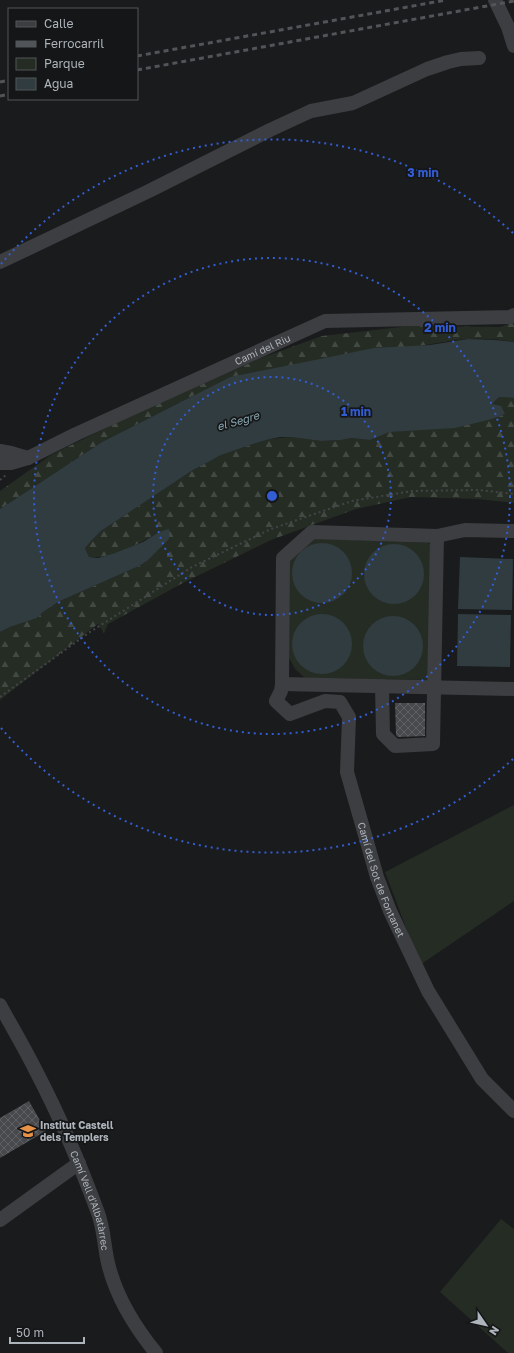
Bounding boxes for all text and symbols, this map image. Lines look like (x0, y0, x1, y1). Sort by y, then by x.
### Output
legend (8, 8, 138, 100)
text: Calle (44, 16, 74, 31)
text: Ferrocarril (44, 36, 104, 51)
text: Parque (44, 56, 85, 71)
text: Agua (44, 76, 73, 91)
text: 3 min (407, 165, 439, 180)
text: 2 min (424, 320, 456, 335)
street label: Camí del Riu (233, 332, 292, 367)
text: 1 min (341, 404, 371, 419)
water label: el Segre (215, 408, 262, 434)
centre of rings (265, 489, 279, 503)
street label: Camí del Sot de Fontanet (356, 821, 407, 939)
place label: Institut Castell dels Templers (40, 1119, 114, 1143)
school or university icon: Institut Castell dels Templers (19, 1122, 37, 1140)
street label: Camí Vell d'Albatàrrec (68, 1149, 112, 1252)
north arrow (466, 1305, 506, 1345)
scale bar (10, 1319, 84, 1345)
text: N (487, 1324, 502, 1338)
text: 50 m (16, 1325, 44, 1340)

